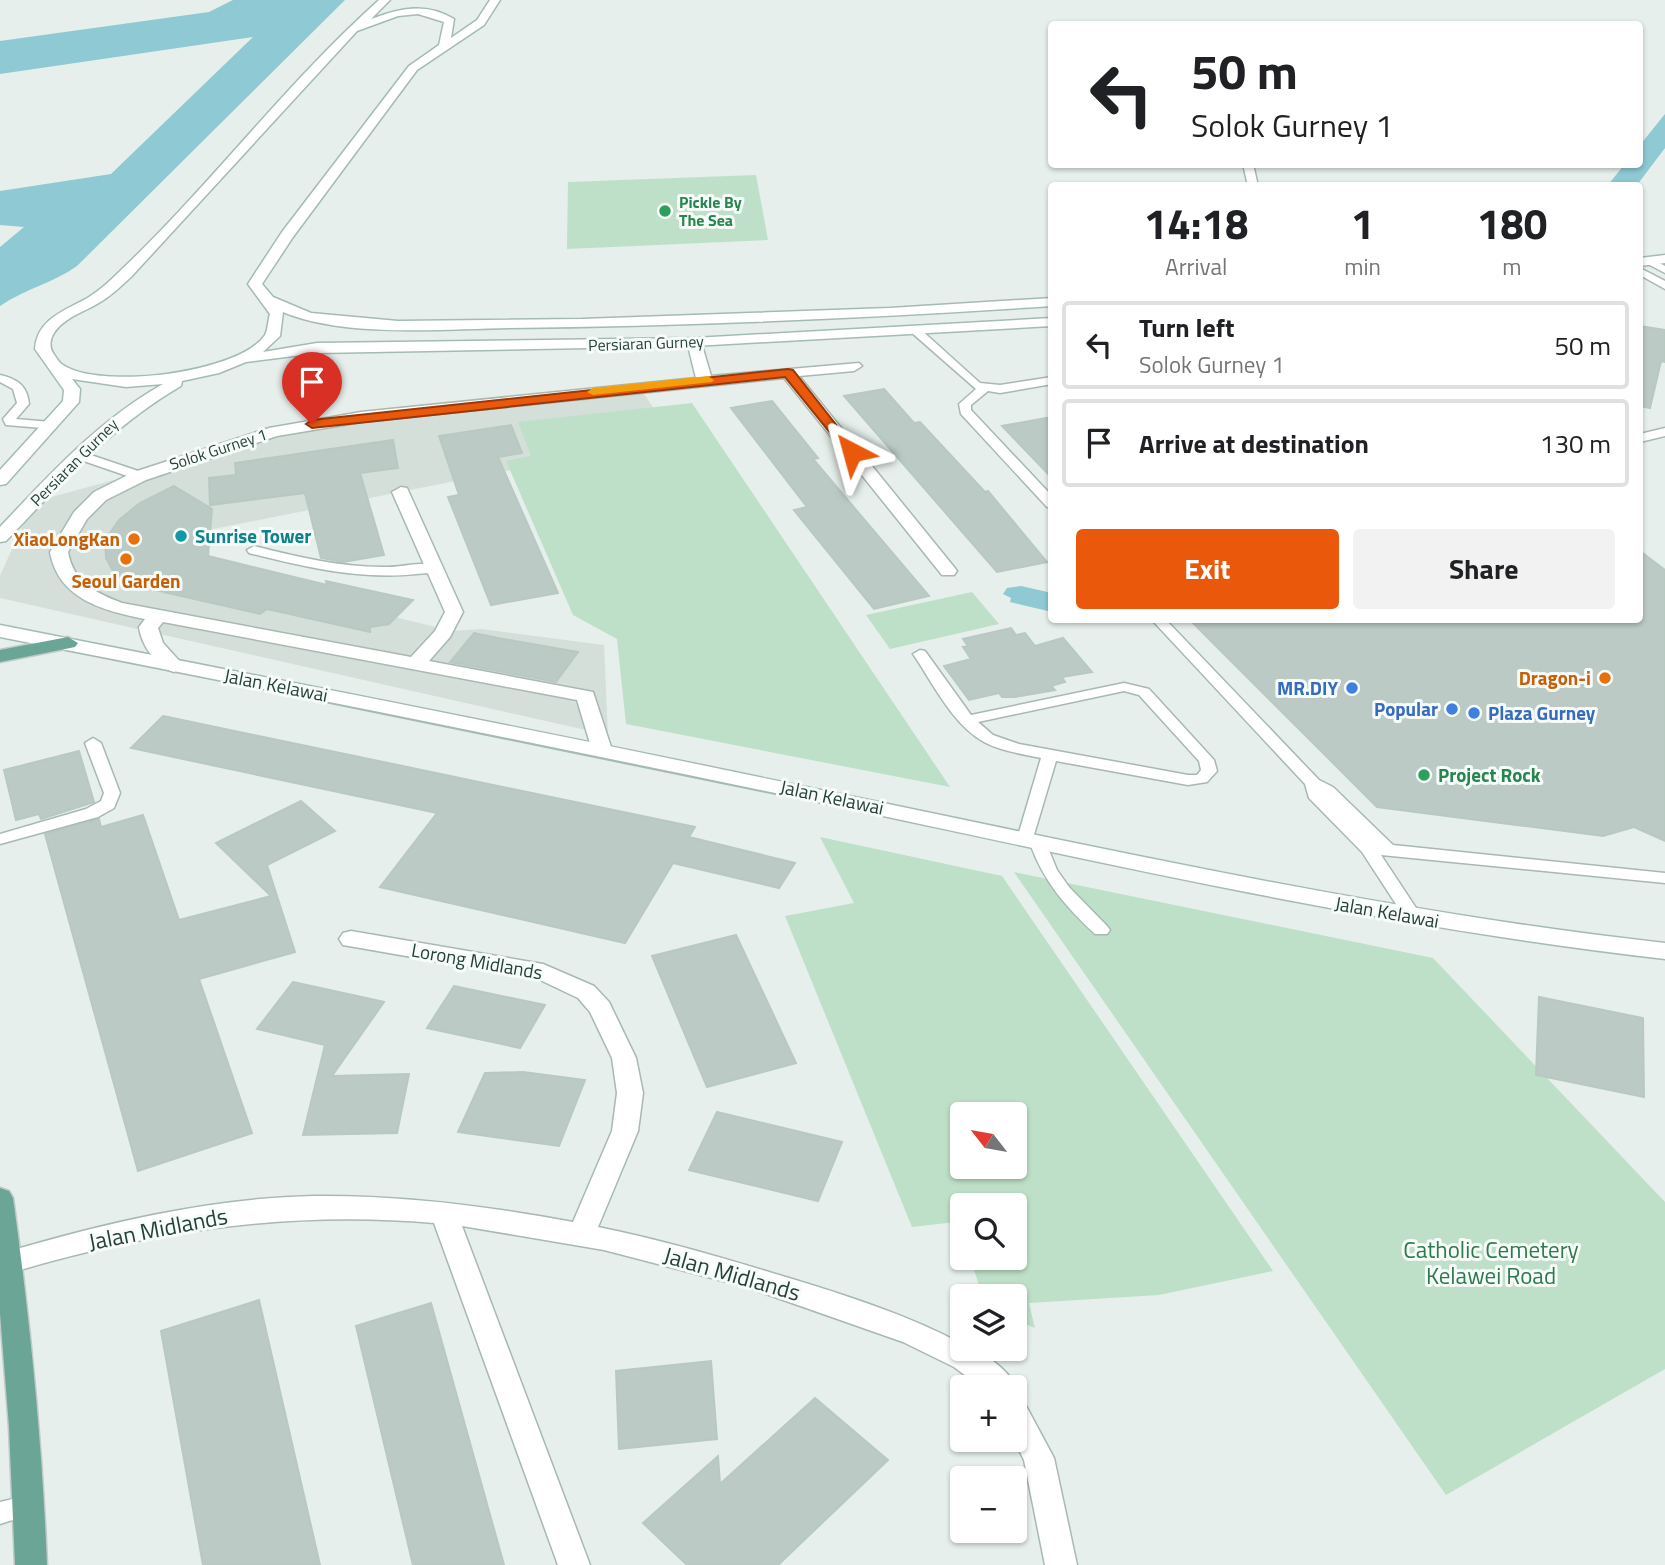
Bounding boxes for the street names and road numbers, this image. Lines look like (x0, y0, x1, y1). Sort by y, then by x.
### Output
street label: Persiaran Gurney (588, 329, 705, 357)
street label: Persiaran Gurney (25, 412, 124, 511)
street label: Solok Gurney 1 (166, 422, 270, 476)
street label: Jalan Kelawai (222, 660, 331, 709)
street label: Jalan Kelawai (778, 771, 887, 822)
street label: Jalan Kelawai (1333, 888, 1442, 935)
street label: Lorong Midlands (409, 935, 545, 986)
street label: Jalan Midlands (85, 1198, 230, 1259)
street label: Jalan Midlands (660, 1237, 805, 1310)

